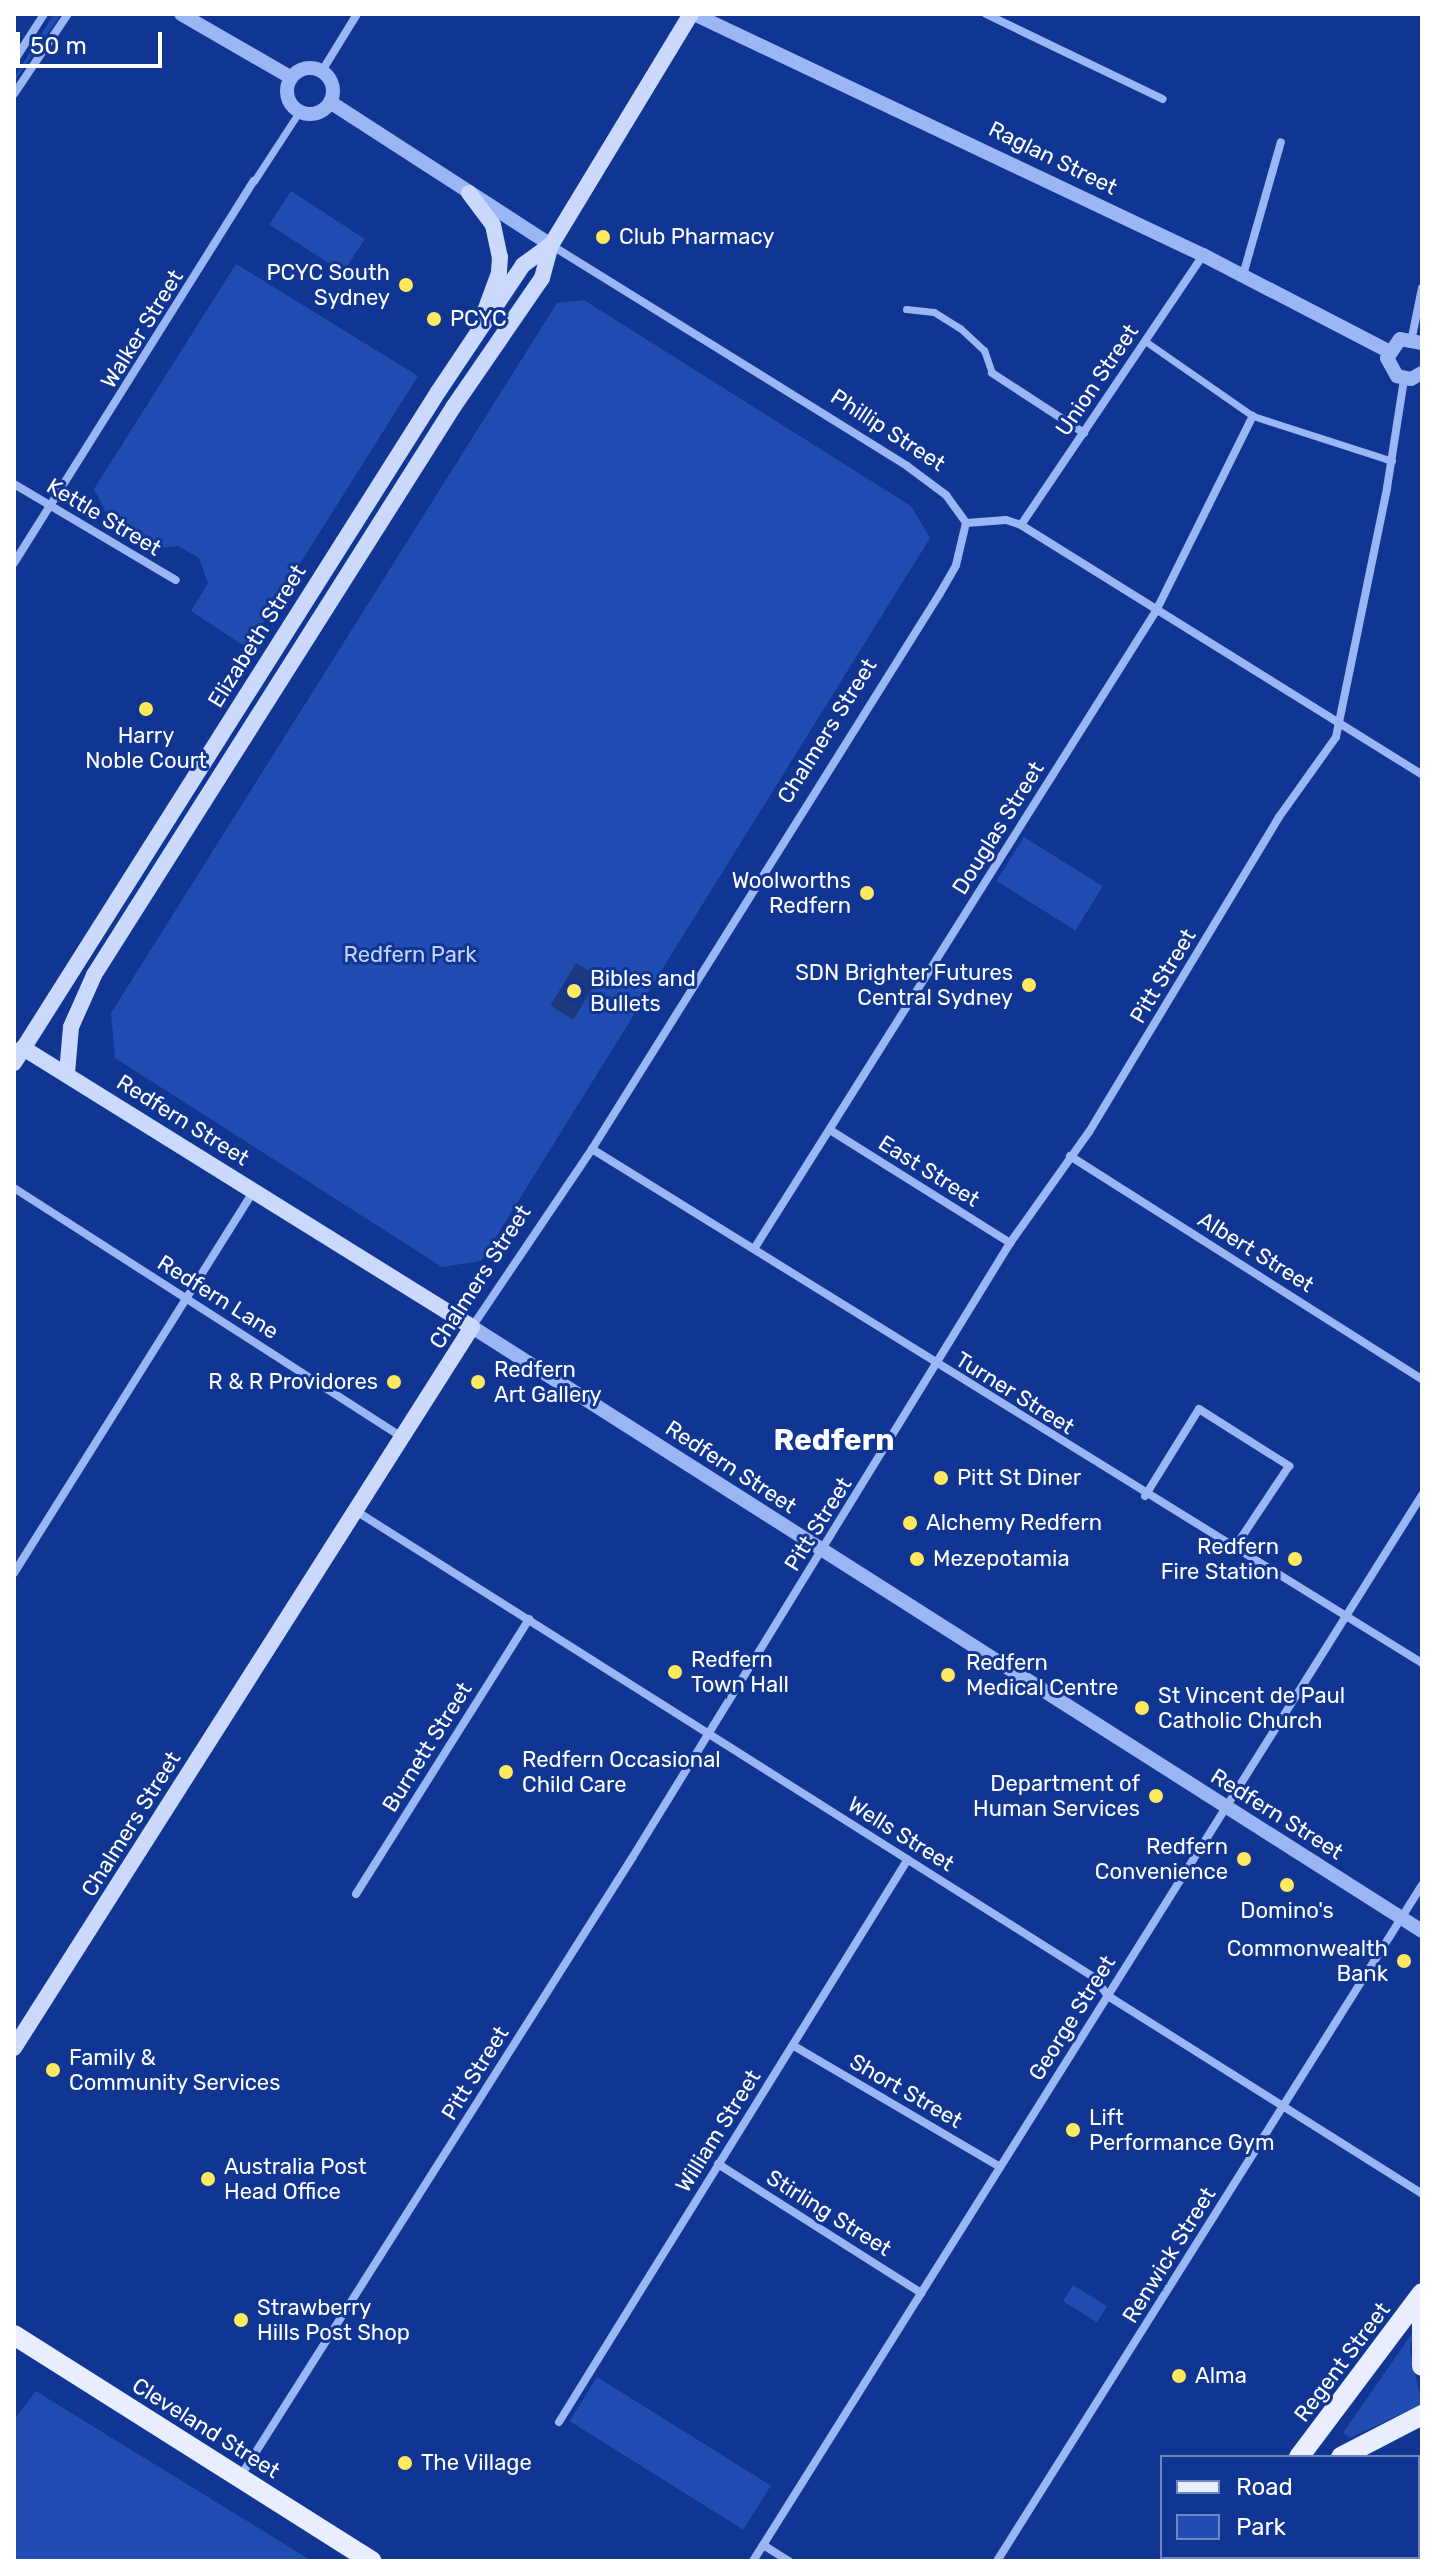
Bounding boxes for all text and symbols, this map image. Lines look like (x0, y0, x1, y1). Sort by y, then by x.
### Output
scale bar (20, 16, 166, 66)
text: 50 m (30, 32, 87, 60)
street label: Raglan Street (985, 116, 1121, 200)
place label: Club Pharmacy (619, 224, 774, 250)
marker: Club Pharmacy (594, 228, 612, 246)
place label: PCYC South Sydney (266, 259, 390, 310)
street label: Walker Street (95, 265, 189, 393)
marker: PCYC South Sydney (397, 276, 415, 294)
place label: PCYC (450, 306, 507, 332)
marker: PCYC (425, 310, 443, 328)
street label: Union Street (1050, 319, 1144, 441)
street label: Phillip Street (826, 383, 950, 477)
street label: Kettle Street (42, 473, 166, 561)
street label: Elizabeth Street (202, 560, 312, 712)
street label: Chalmers Street (772, 654, 882, 808)
marker: Harry Noble Court (137, 700, 155, 718)
place label: Harry Noble Court (85, 722, 207, 774)
street label: Douglas Street (947, 757, 1049, 899)
place label: Woolworths Redfern (732, 867, 851, 918)
marker: Woolworths Redfern (858, 884, 876, 902)
street label: Pitt Street (1124, 924, 1202, 1028)
park label: Redfern Park (343, 942, 477, 968)
place label: SDN Brighter Futures Central Sydney (795, 959, 1013, 1010)
place label: Bibles and Bullets (590, 965, 696, 1016)
marker: SDN Brighter Futures Central Sydney (1020, 976, 1038, 994)
marker: Bibles and Bullets (565, 982, 583, 1000)
street label: Redfern Street (112, 1069, 254, 1171)
street label: East Street (874, 1130, 984, 1212)
street label: Chalmers Street (424, 1200, 536, 1354)
street label: Albert Street (1193, 1206, 1319, 1298)
street label: Redfern Lane (153, 1249, 283, 1345)
street label: Turner Street (951, 1346, 1079, 1440)
place label: Redfern Art Gallery (494, 1356, 602, 1408)
place label: R & R Providores (208, 1369, 378, 1395)
marker: R & R Providores (385, 1373, 403, 1391)
marker: Redfern Art Gallery (469, 1373, 487, 1391)
street label: Redfern Street (661, 1415, 801, 1519)
district label: Redfern (773, 1422, 895, 1458)
place label: Pitt St Diner (957, 1465, 1081, 1491)
marker: Pitt St Diner (932, 1469, 950, 1487)
street label: Pitt Street (779, 1472, 857, 1576)
place label: Alchemy Redfern (926, 1510, 1103, 1536)
marker: Alchemy Redfern (901, 1514, 919, 1532)
place label: Redfern Fire Station (1161, 1533, 1279, 1584)
place label: Mezepotamia (933, 1546, 1070, 1572)
marker: Mezepotamia (908, 1550, 926, 1568)
marker: Redfern Fire Station (1286, 1550, 1304, 1568)
place label: Redfern Town Hall (691, 1646, 789, 1698)
place label: Redfern Medical Centre (966, 1649, 1118, 1700)
marker: Redfern Town Hall (666, 1663, 684, 1681)
marker: Redfern Medical Centre (937, 1664, 959, 1686)
street label: Burnett Street (377, 1677, 477, 1817)
place label: St Vincent de Paul Catholic Church (1158, 1682, 1346, 1734)
marker: St Vincent de Paul Catholic Church (1133, 1699, 1151, 1717)
place label: Redfern Occasional Child Care (522, 1746, 721, 1798)
street label: Chalmers Street (76, 1747, 186, 1901)
marker: Redfern Occasional Child Care (497, 1763, 515, 1781)
street label: Redfern Street (1206, 1763, 1348, 1865)
place label: Department of Human Services (973, 1770, 1140, 1822)
marker: Department of Human Services (1147, 1787, 1165, 1805)
street label: Wells Street (843, 1791, 959, 1877)
place label: Redfern Convenience (1095, 1833, 1228, 1884)
marker: Redfern Convenience (1235, 1850, 1253, 1868)
marker: Domino's (1278, 1876, 1296, 1894)
place label: Domino's (1240, 1898, 1334, 1924)
place label: Commonwealth Bank (1227, 1935, 1388, 1986)
street label: George Street (1023, 1951, 1121, 2085)
marker: Commonwealth Bank (1395, 1952, 1413, 1970)
street label: Pitt Street (436, 2021, 514, 2125)
place label: Family & Community Services (69, 2044, 281, 2096)
street label: Short Street (845, 2048, 967, 2134)
marker: Family & Community Services (44, 2061, 62, 2079)
street label: William Street (670, 2065, 766, 2197)
place label: Lift Performance Gym (1089, 2104, 1274, 2156)
marker: Lift Performance Gym (1064, 2121, 1082, 2139)
place label: Australia Post Head Office (224, 2153, 367, 2204)
street label: Stirling Street (762, 2164, 896, 2262)
marker: Australia Post Head Office (199, 2170, 217, 2188)
street label: Renwick Street (1117, 2182, 1221, 2328)
place label: Strawberry Hills Post Shop (257, 2294, 410, 2346)
street label: Regent Street (1288, 2297, 1396, 2427)
marker: Strawberry Hills Post Shop (232, 2311, 250, 2329)
place label: Alma (1195, 2363, 1247, 2389)
marker: Alma (1170, 2367, 1188, 2385)
street label: Cleveland Street (127, 2372, 285, 2484)
place label: The Village (421, 2450, 532, 2476)
marker: The Village (396, 2454, 414, 2472)
legend (1160, 2455, 1420, 2559)
text: Road (1236, 2473, 1293, 2501)
text: Park (1236, 2513, 1286, 2541)

